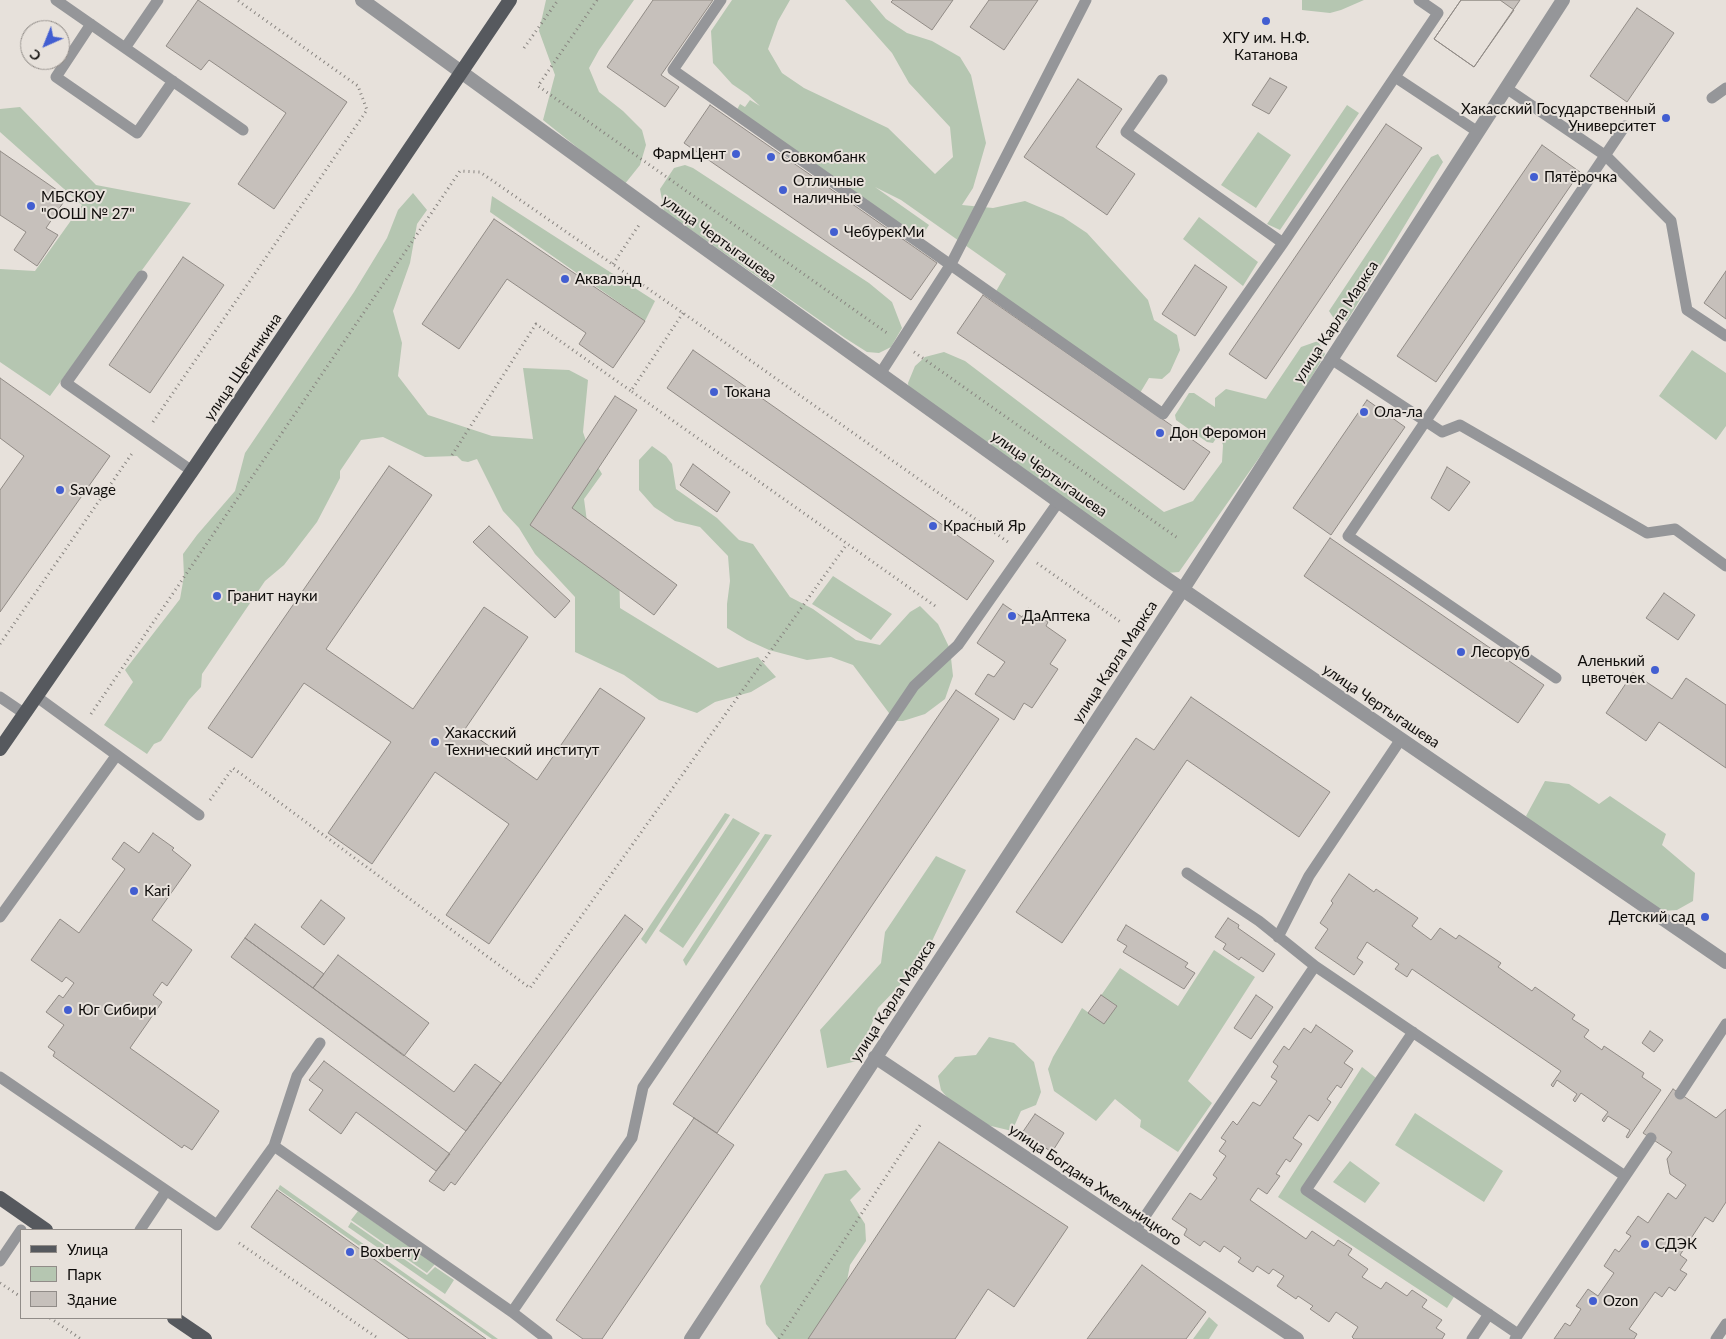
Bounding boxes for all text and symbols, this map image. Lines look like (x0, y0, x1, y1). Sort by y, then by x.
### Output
marker: ХГУ им. Н.Ф. Катанова (1260, 15, 1272, 27)
north arrow (20, 20, 70, 70)
place label: ХГУ им. Н.Ф. Катанова (1222, 29, 1310, 64)
text: С (26, 46, 44, 65)
place label: Хакасский Государственный Университет (1461, 100, 1656, 135)
marker: Хакасский Государственный Университет (1660, 112, 1672, 124)
place label: ФармЦент (653, 145, 726, 163)
marker: ФармЦент (730, 148, 742, 160)
place label: Совкомбанк (781, 148, 866, 166)
marker: Совкомбанк (765, 151, 777, 163)
place label: Пятёрочка (1544, 168, 1617, 186)
marker: Пятёрочка (1528, 171, 1540, 183)
place label: Отличные наличные (793, 172, 864, 207)
marker: Отличные наличные (777, 184, 789, 196)
place label: МБСКОУ "ООШ № 27" (41, 188, 135, 223)
street label: улица Чертыгашева (658, 191, 780, 287)
marker: МБСКОУ "ООШ № 27" (25, 200, 37, 212)
place label: ЧебурекМи (844, 223, 924, 241)
marker: ЧебурекМи (828, 226, 840, 238)
street label: улица Карла Маркса (1290, 258, 1382, 386)
place label: Аквалэнд (575, 270, 641, 288)
marker: Аквалэнд (559, 273, 571, 285)
street label: улица Щетинкина (200, 310, 286, 424)
place label: Токана (724, 383, 771, 401)
marker: Токана (708, 386, 720, 398)
place label: Ола-ла (1374, 403, 1423, 421)
marker: Ола-ла (1358, 406, 1370, 418)
place label: Дон Феромон (1170, 424, 1266, 442)
street label: улица Чертыгашева (987, 427, 1111, 521)
marker: Дон Феромон (1154, 427, 1166, 439)
place label: Savage (70, 481, 116, 499)
marker: Savage (54, 484, 66, 496)
place label: Красный Яр (943, 517, 1026, 535)
marker: Красный Яр (927, 520, 939, 532)
place label: Гранит науки (227, 587, 318, 605)
marker: Гранит науки (211, 590, 223, 602)
street label: улица Карла Маркса (1069, 598, 1161, 726)
place label: ДаАптека (1022, 607, 1090, 625)
marker: ДаАптека (1006, 610, 1018, 622)
place label: Лесоруб (1471, 643, 1530, 661)
marker: Лесоруб (1455, 646, 1467, 658)
place label: Аленький цветочек (1577, 652, 1645, 687)
street label: улица Чертыгашева (1319, 660, 1443, 752)
marker: Аленький цветочек (1649, 664, 1661, 676)
place label: Хакасский Технический институт (445, 724, 599, 759)
marker: Хакасский Технический институт (429, 736, 441, 748)
place label: Kari (144, 882, 170, 900)
marker: Kari (128, 885, 140, 897)
place label: Детский сад (1609, 908, 1695, 926)
marker: Детский сад (1699, 911, 1711, 923)
street label: улица Карла Маркса (847, 937, 939, 1065)
place label: Юг Сибири (78, 1001, 157, 1019)
marker: Юг Сибири (62, 1004, 74, 1016)
street label: улица Богдана Хмельницкого (1005, 1120, 1185, 1250)
legend (20, 1229, 182, 1319)
place label: СДЭК (1655, 1235, 1697, 1253)
marker: СДЭК (1639, 1238, 1651, 1250)
text: Улица (67, 1240, 108, 1258)
place label: Boxberry (360, 1243, 420, 1261)
marker: Boxberry (344, 1246, 356, 1258)
text: Парк (67, 1265, 101, 1283)
text: Здание (67, 1290, 117, 1308)
place label: Ozon (1603, 1292, 1638, 1310)
marker: Ozon (1587, 1295, 1599, 1307)

